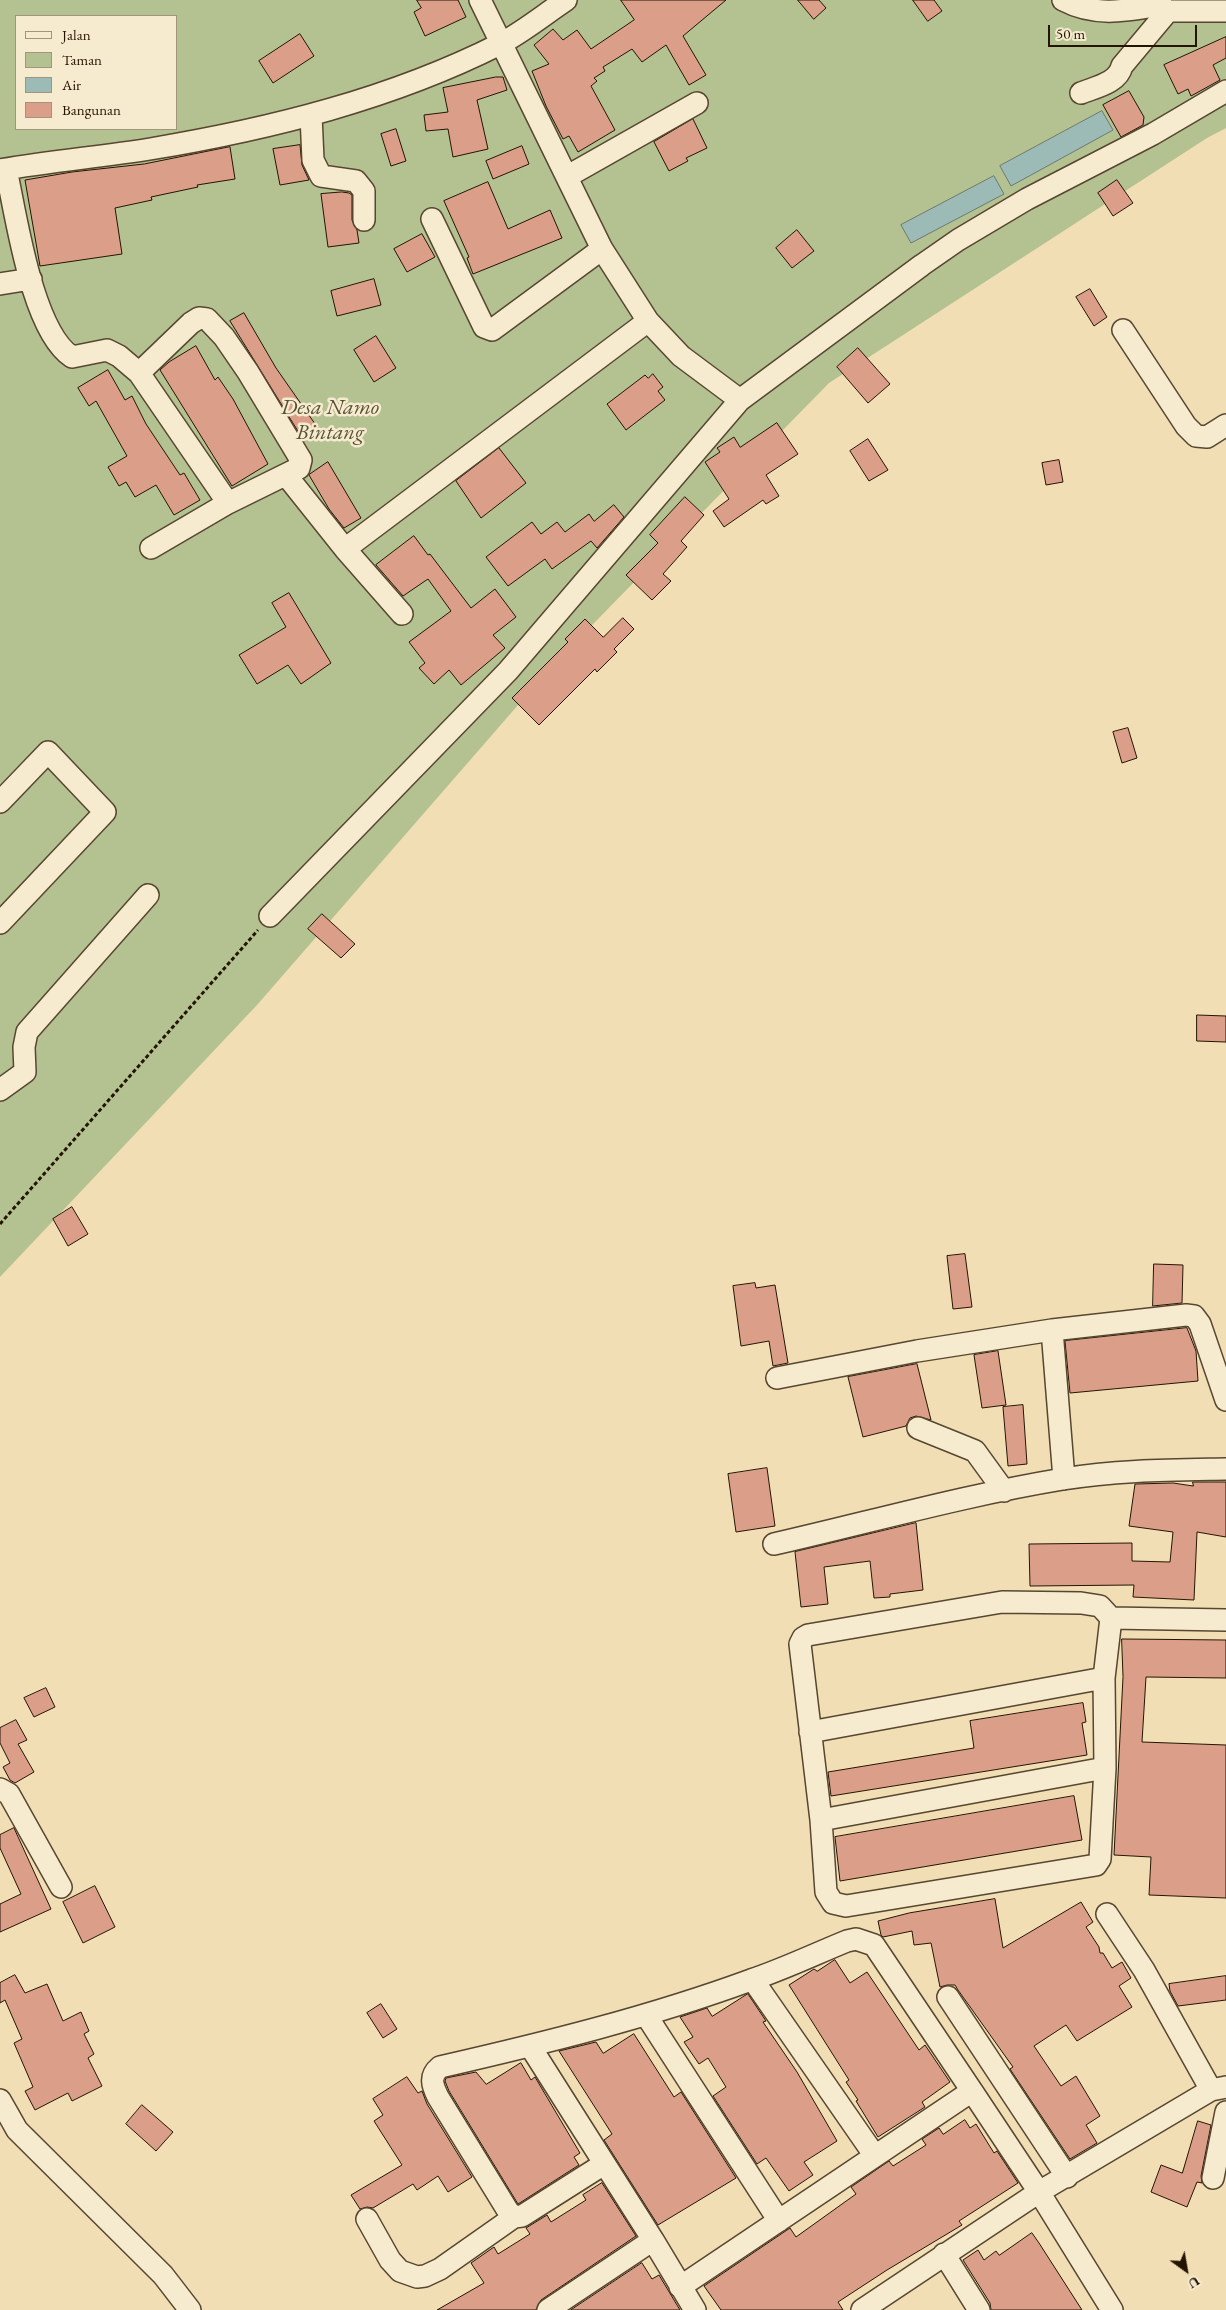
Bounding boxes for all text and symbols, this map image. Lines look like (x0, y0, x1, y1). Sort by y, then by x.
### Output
legend (15, 15, 178, 130)
scale bar (1051, 15, 1200, 47)
text: 50 m (1056, 24, 1085, 43)
text: Jalan (62, 25, 91, 44)
text: Taman (62, 50, 102, 69)
text: Air (62, 75, 81, 94)
text: Bangunan (62, 100, 121, 119)
park label: Desa Namo Bintang (281, 395, 379, 446)
north arrow (1161, 2245, 1211, 2295)
text: U (1185, 2272, 1203, 2293)

